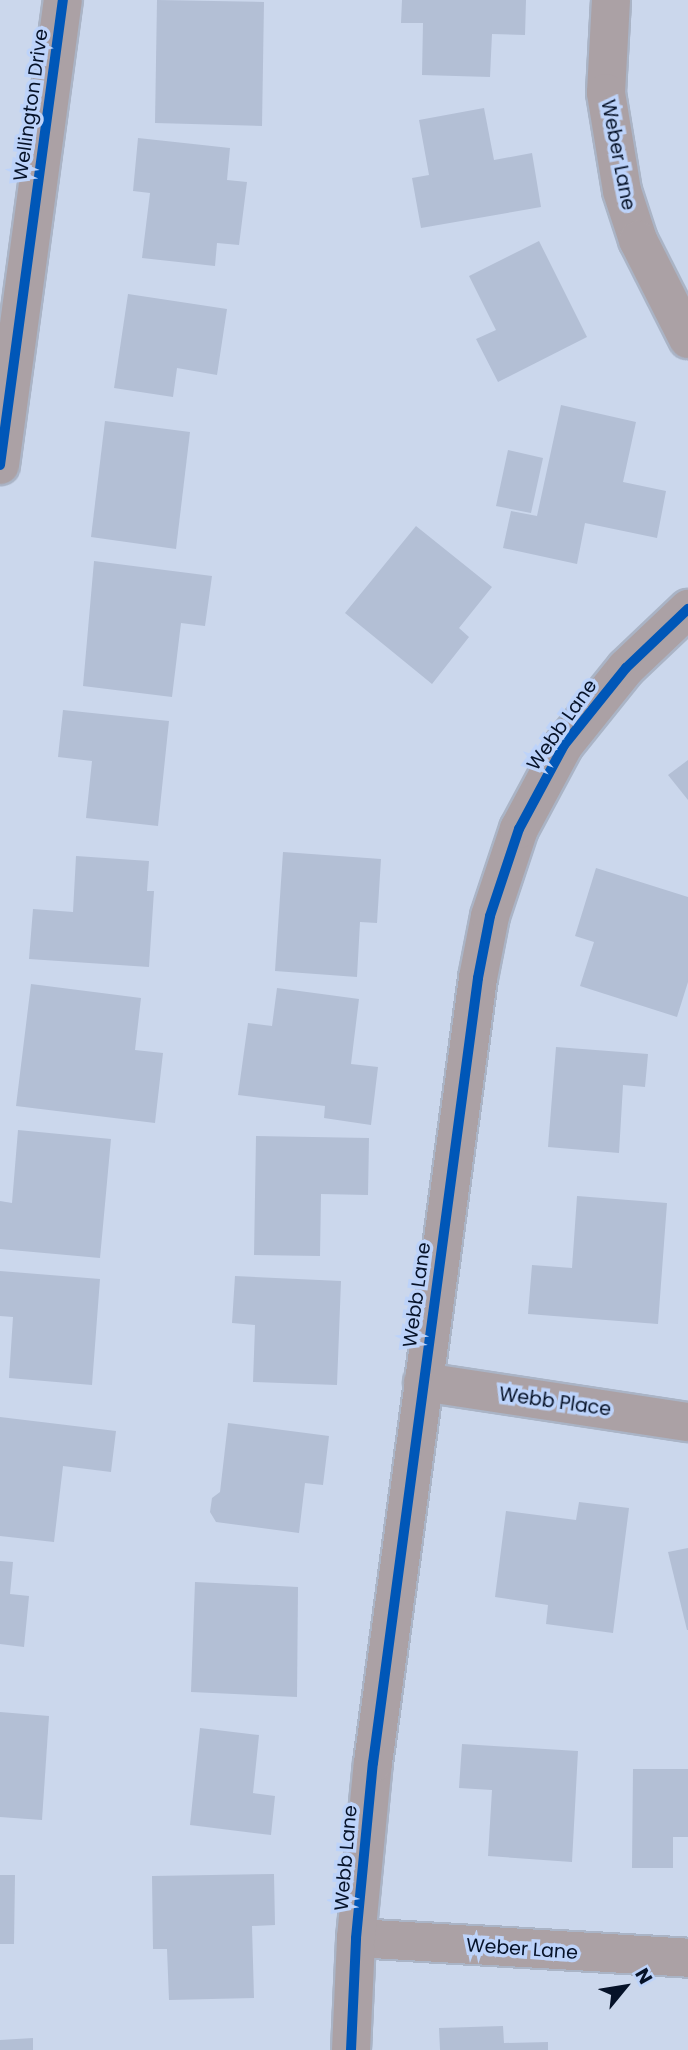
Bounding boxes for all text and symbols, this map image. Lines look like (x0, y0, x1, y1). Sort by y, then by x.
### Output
street label: Wellington Drive (9, 28, 53, 182)
street label: Weber Lane (596, 98, 640, 212)
street label: Webb Lane (522, 675, 602, 775)
street label: Webb Lane (398, 1241, 436, 1349)
street label: Webb Place (498, 1383, 612, 1421)
street label: Webb Lane (330, 1804, 362, 1912)
street label: Weber Lane (465, 1934, 579, 1964)
north arrow (590, 1952, 660, 2022)
text: N (628, 1963, 659, 1989)

